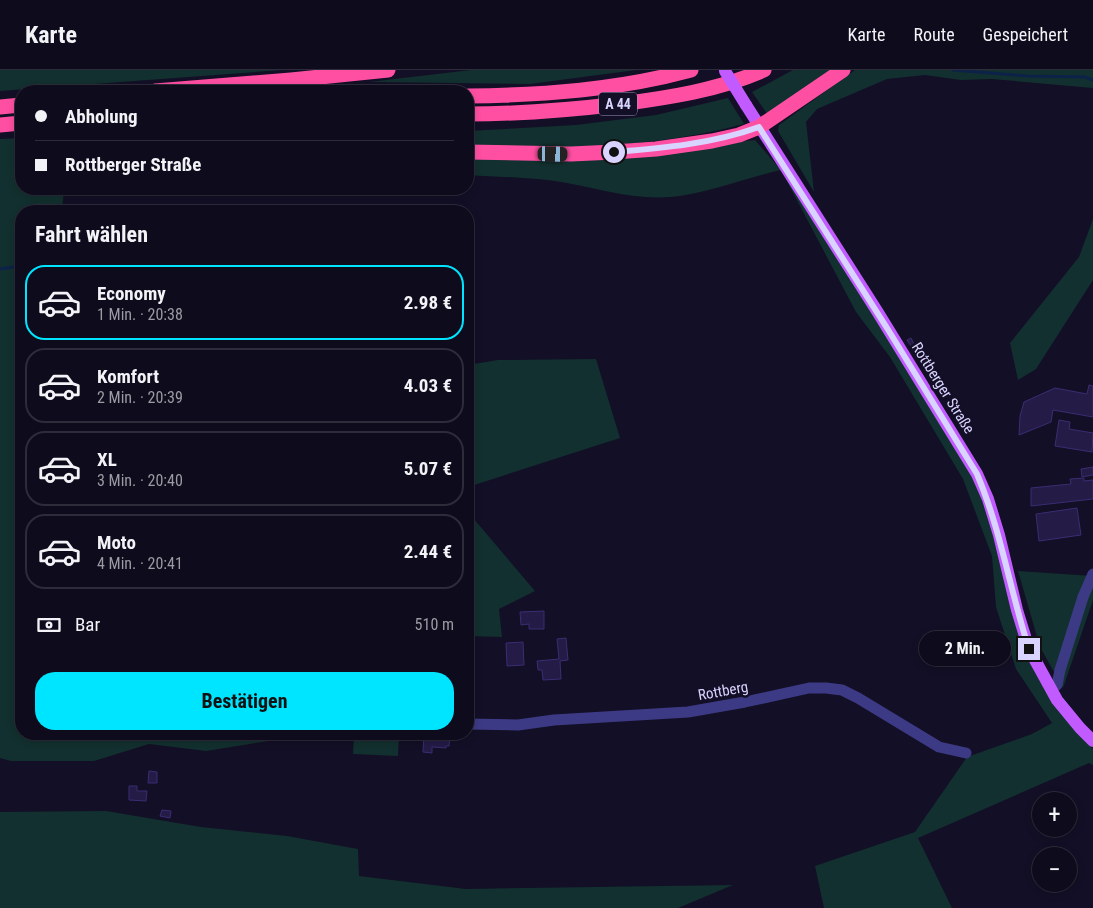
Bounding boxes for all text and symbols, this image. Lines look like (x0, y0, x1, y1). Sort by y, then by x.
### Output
text: Karte (25, 21, 77, 49)
text: Karte (847, 24, 886, 45)
text: Route (914, 24, 955, 45)
text: Gespeichert (983, 24, 1068, 45)
road number: A 44 (599, 92, 637, 116)
text: Abholung (65, 105, 138, 128)
route start (603, 141, 625, 163)
car (537, 146, 568, 162)
text: Rottberger Straße (65, 153, 201, 176)
text: Fahrt wählen (35, 222, 148, 247)
icon: car (37, 280, 82, 325)
text: Economy (97, 282, 166, 305)
text: 2.98 € (404, 291, 452, 314)
text: 1 Min. · 20:38 (97, 305, 183, 324)
street label: Rottberger Straße (908, 339, 978, 437)
icon: car (37, 363, 82, 408)
text: Komfort (97, 365, 159, 388)
text: 4.03 € (404, 374, 452, 397)
text: 2 Min. · 20:39 (97, 388, 183, 407)
icon: car (37, 446, 82, 491)
text: XL (97, 448, 117, 471)
text: 5.07 € (404, 457, 452, 480)
text: 3 Min. · 20:40 (97, 471, 183, 490)
icon: car (37, 529, 82, 574)
text: Moto (97, 531, 136, 554)
text: 2.44 € (404, 540, 452, 563)
text: 4 Min. · 20:41 (97, 554, 183, 573)
icon: cash (35, 611, 63, 639)
text: Bar (75, 613, 100, 636)
text: 510 m (415, 615, 454, 634)
callout: 2 Min. (919, 632, 1012, 666)
route end (1018, 638, 1040, 660)
text: 2 Min. (945, 639, 985, 658)
button: Bestätigen (35, 672, 454, 730)
street label: Rottberg (697, 678, 749, 704)
map controls (1032, 792, 1077, 892)
button: + (1032, 792, 1077, 837)
button: − (1032, 847, 1077, 892)

